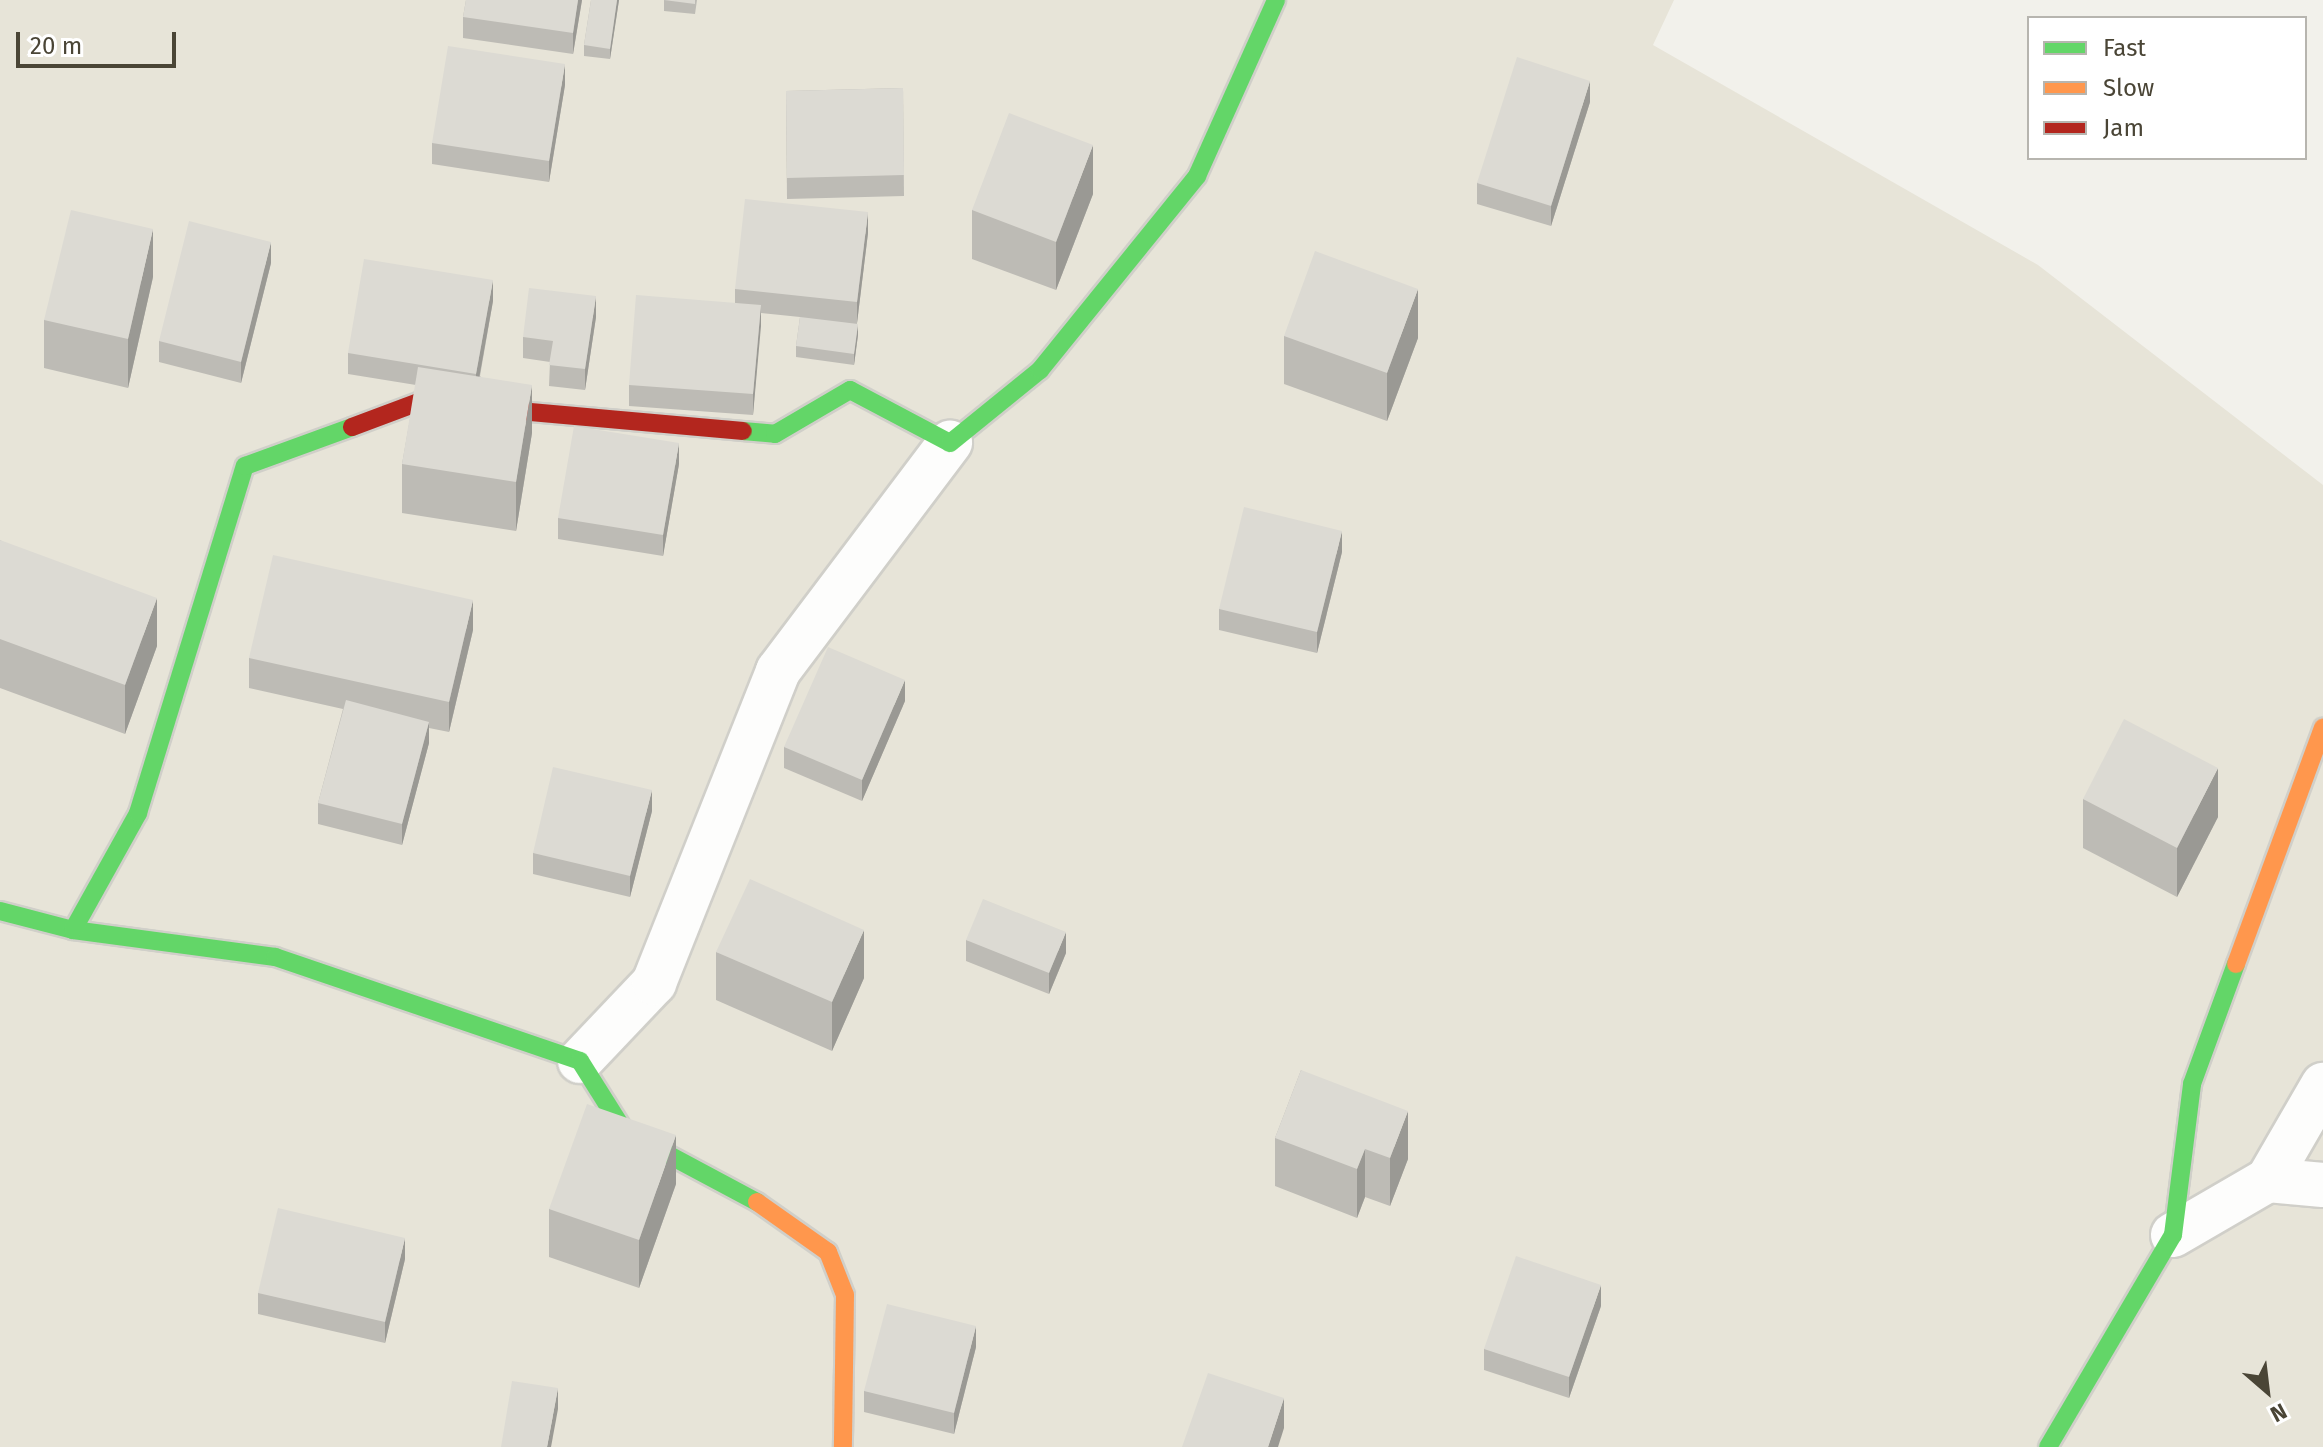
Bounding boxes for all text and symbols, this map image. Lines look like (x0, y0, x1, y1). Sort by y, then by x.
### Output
scale bar (20, 16, 180, 66)
legend (2027, 16, 2307, 160)
text: 20 m (30, 32, 82, 60)
text: Fast (2103, 34, 2146, 62)
text: Slow (2103, 74, 2154, 102)
text: Jam (2103, 114, 2144, 142)
north arrow (2227, 1351, 2307, 1431)
text: N (2266, 1397, 2291, 1428)

